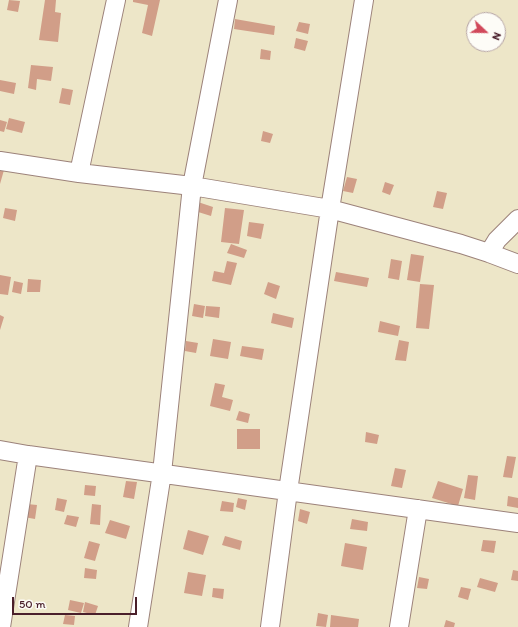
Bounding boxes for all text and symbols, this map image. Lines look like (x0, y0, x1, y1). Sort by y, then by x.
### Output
north arrow (466, 12, 506, 52)
text: N (489, 30, 504, 42)
scale bar (14, 589, 139, 615)
text: 50 m (19, 597, 45, 611)

